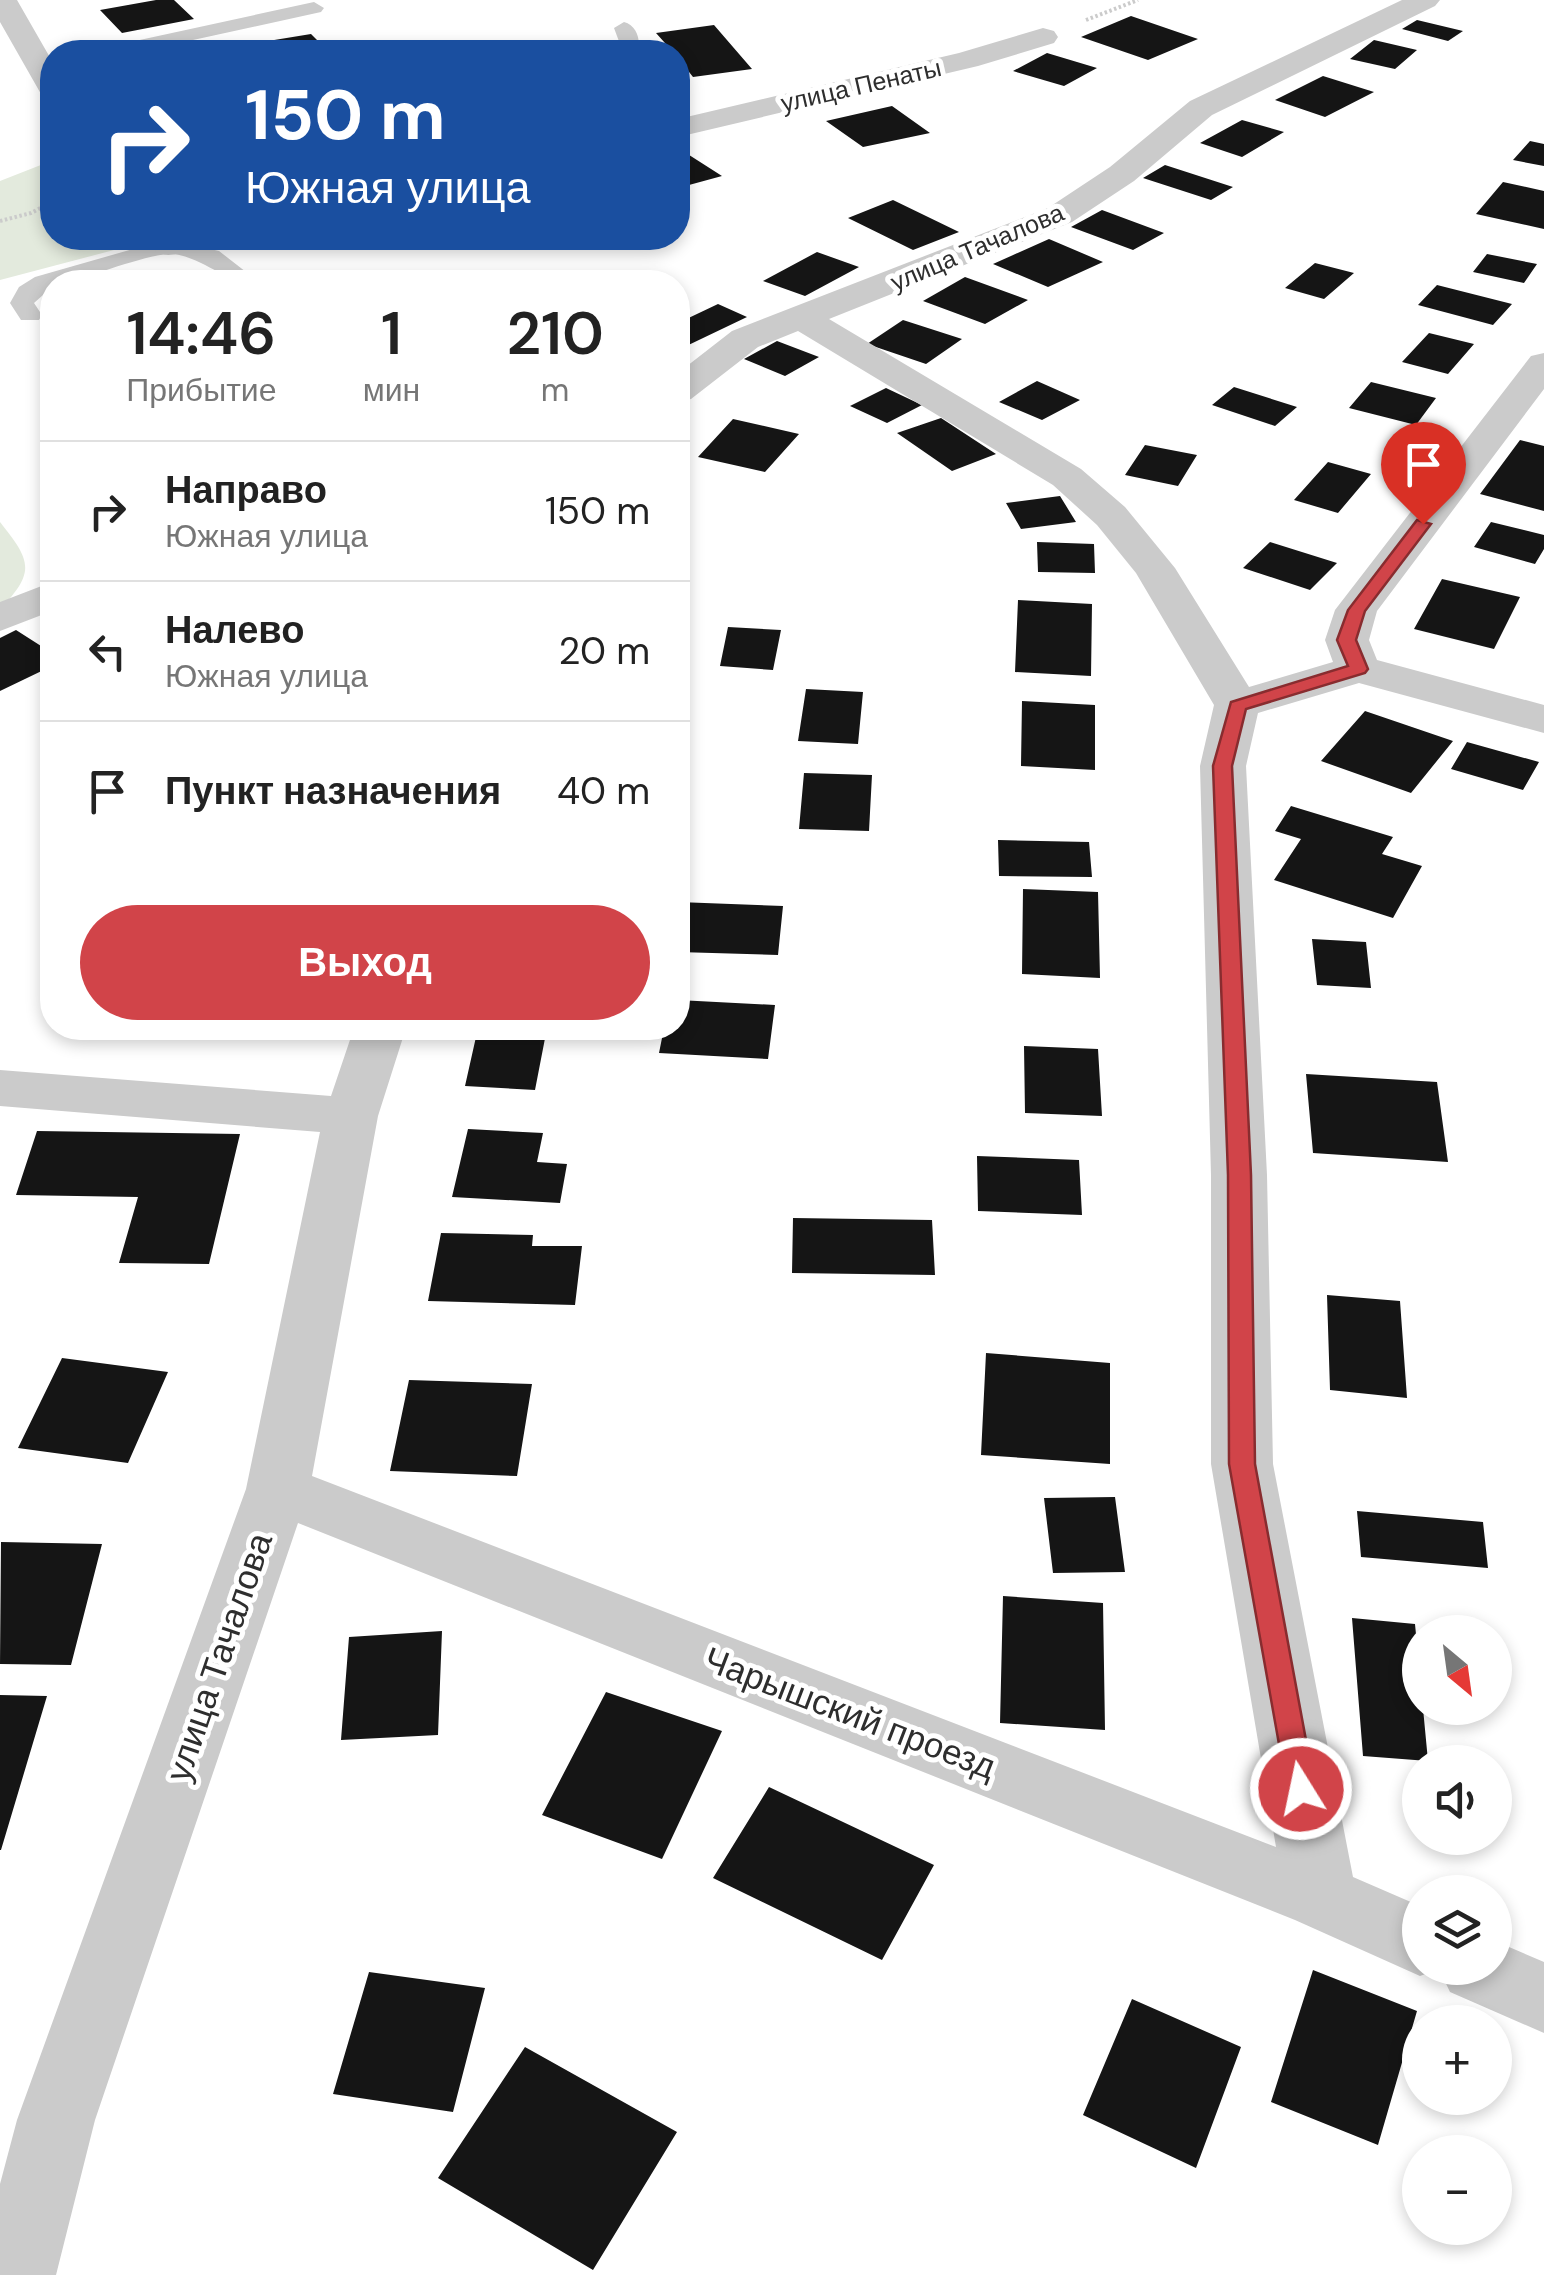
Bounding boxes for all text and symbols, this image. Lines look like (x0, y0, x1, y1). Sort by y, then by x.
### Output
street label: улица Пенаты (778, 51, 945, 120)
text: 150 m (245, 70, 446, 161)
icon: right (80, 80, 210, 210)
text: Южная улица (245, 158, 531, 217)
street label: улица Тачалова (885, 196, 1069, 299)
text: 14:46 (126, 294, 276, 373)
text: 1 (381, 294, 402, 373)
text: 210 (506, 294, 604, 373)
text: Прибытие (126, 369, 277, 411)
text: мин (363, 369, 420, 411)
text: m (541, 369, 569, 411)
pin (1381, 422, 1466, 525)
icon: arrive (1396, 437, 1451, 492)
text: Направо (165, 465, 327, 515)
icon: right (80, 484, 135, 539)
text: 150 m (545, 486, 650, 536)
text: Южная улица (165, 515, 368, 557)
text: Налево (165, 605, 304, 655)
icon: left (80, 624, 135, 679)
text: 20 m (559, 626, 650, 676)
text: Южная улица (165, 655, 368, 697)
icon: arrive (80, 764, 135, 819)
text: Пункт назначения (165, 766, 501, 816)
text: 40 m (557, 766, 650, 816)
button: Выход (80, 905, 650, 1020)
street label: улица Тачалова (155, 1526, 283, 1787)
north arrow (1402, 1615, 1512, 1725)
map controls (1402, 1615, 1512, 2245)
street label: Чарышский проезд (698, 1636, 1002, 1790)
position arrow (1249, 1737, 1353, 1841)
button: sound (1402, 1745, 1512, 1855)
button: layers (1402, 1875, 1512, 1985)
button: + (1402, 2005, 1512, 2115)
button: − (1402, 2135, 1512, 2245)

